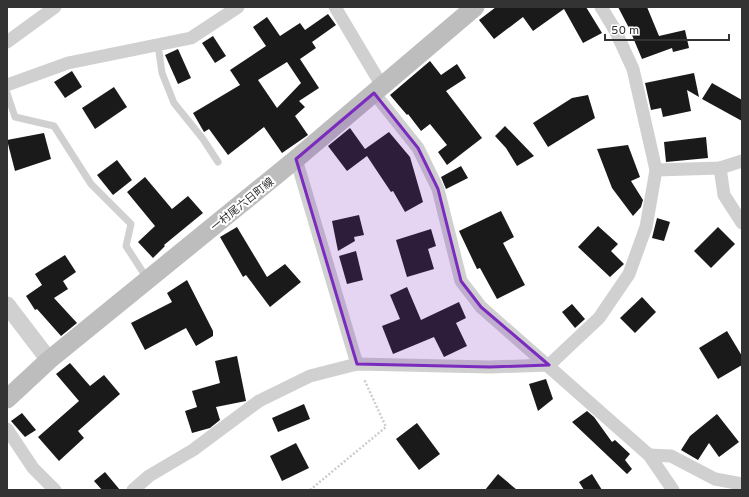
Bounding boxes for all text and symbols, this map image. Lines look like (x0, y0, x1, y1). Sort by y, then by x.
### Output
scale bar (605, 16, 729, 42)
text: 50 m (611, 23, 639, 39)
street label: 一村尾六日町線 (208, 175, 277, 234)

